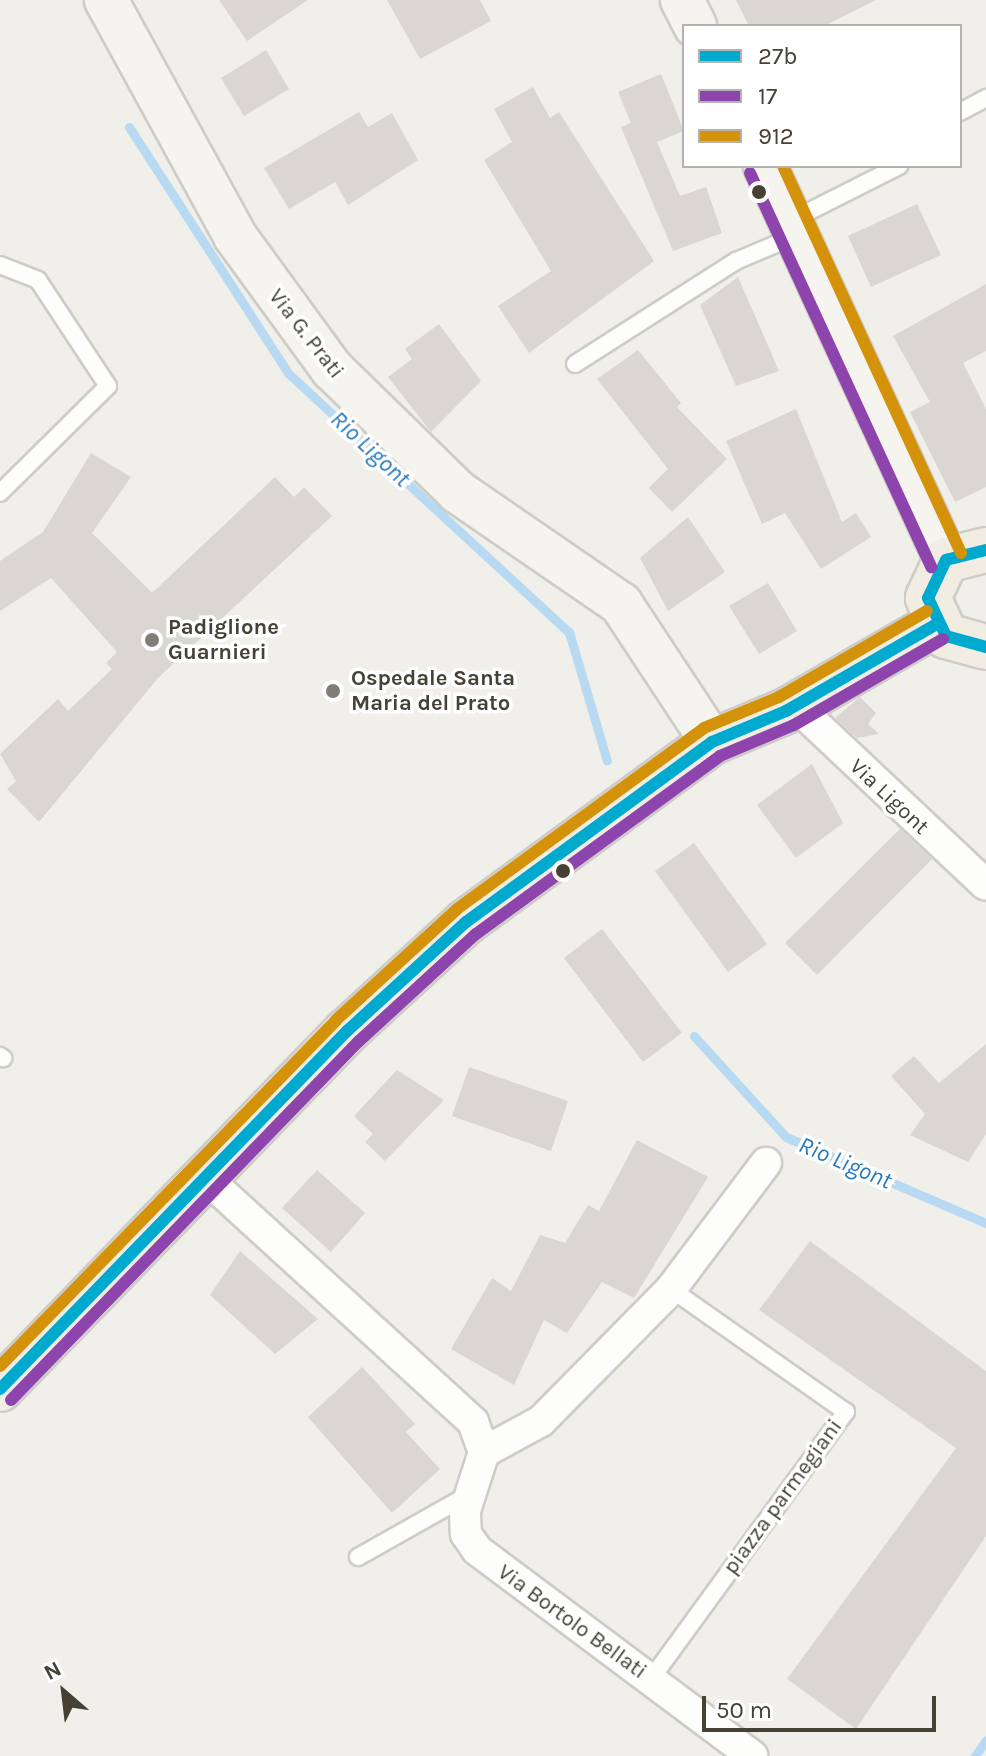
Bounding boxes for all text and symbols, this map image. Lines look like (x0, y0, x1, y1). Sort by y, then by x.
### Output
legend (682, 24, 962, 168)
text: 27b (758, 42, 797, 70)
text: 17 (758, 82, 777, 110)
text: 912 (758, 122, 794, 150)
unlabelled marker (751, 184, 767, 200)
street label: Via G. Prati (263, 284, 349, 384)
water label: Rio Ligont (324, 405, 416, 493)
place label: Padiglione Guarnieri (168, 614, 279, 666)
marker: Padiglione Guarnieri (143, 631, 161, 649)
place label: Ospedale Santa Maria del Prato (351, 665, 515, 716)
marker: Ospedale Santa Maria del Prato (322, 680, 344, 702)
street label: Via Ligont (844, 754, 934, 840)
unlabelled marker (555, 863, 571, 879)
water label: Rio Ligont (794, 1131, 896, 1195)
street label: piazza parmegiani (718, 1414, 848, 1580)
street label: Via Bortolo Bellati (492, 1559, 652, 1685)
north arrow (24, 1652, 104, 1732)
text: N (40, 1656, 66, 1686)
scale bar (706, 1680, 940, 1730)
text: 50 m (716, 1696, 772, 1724)

